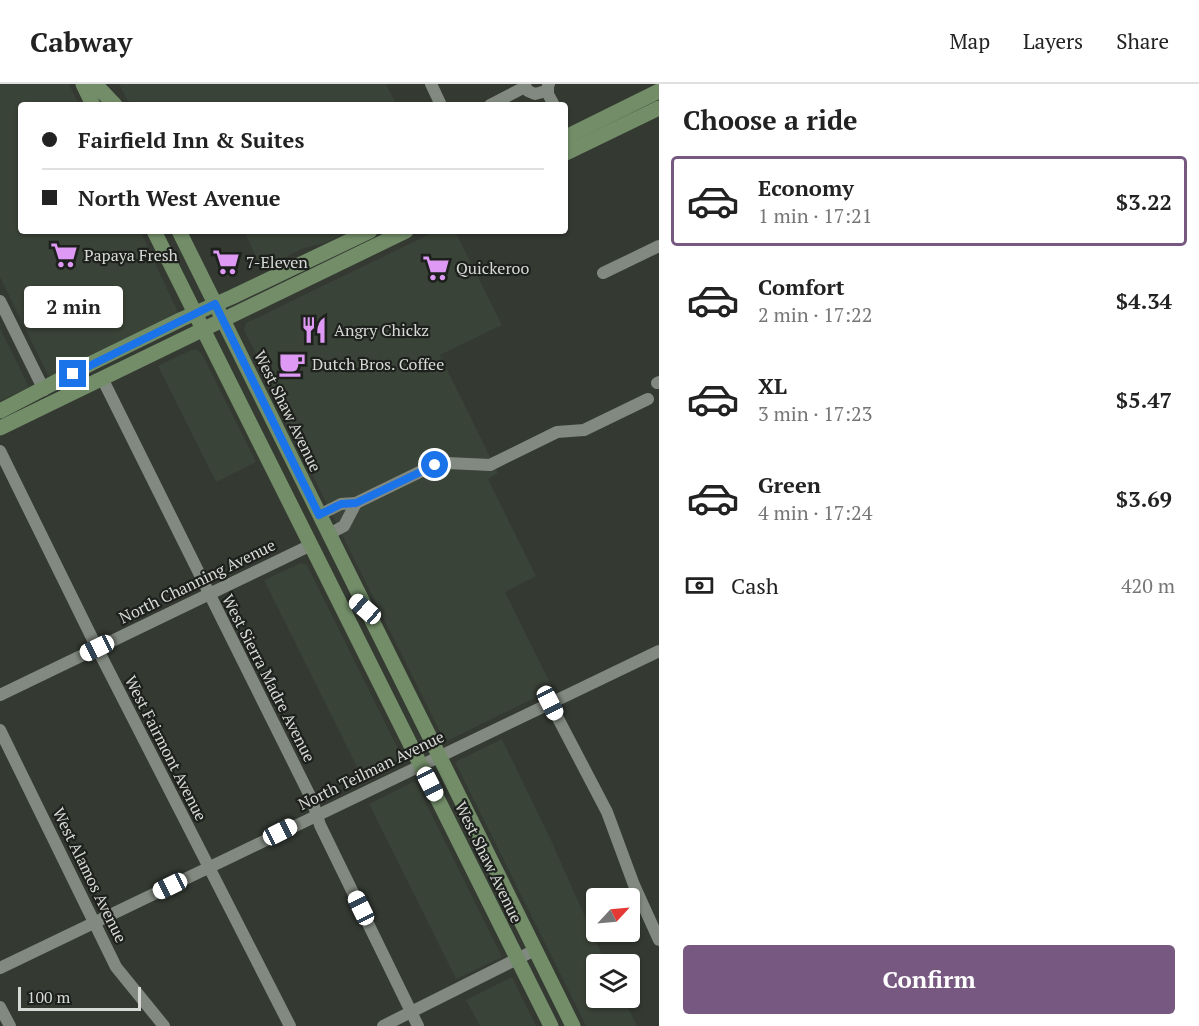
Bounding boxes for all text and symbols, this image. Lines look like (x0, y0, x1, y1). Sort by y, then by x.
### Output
text: Cabway (30, 23, 132, 60)
text: Map (949, 27, 990, 55)
text: Layers (1023, 27, 1083, 55)
text: Share (1116, 27, 1169, 55)
text: Choose a ride (683, 102, 858, 138)
text: Fairfield Inn & Suites (78, 125, 304, 154)
text: Economy (758, 173, 854, 202)
icon: car (686, 174, 740, 228)
text: North West Avenue (78, 183, 281, 212)
text: $3.22 (1116, 187, 1172, 216)
text: 1 min · 17:21 (758, 202, 872, 229)
supermarket icon: Papaya Fresh (49, 240, 79, 270)
place label: Papaya Fresh (84, 244, 179, 266)
supermarket icon: 7-Eleven (211, 247, 241, 277)
place label: 7-Eleven (246, 251, 308, 273)
supermarket icon: Quickeroo (421, 253, 451, 283)
place label: Quickeroo (456, 257, 529, 279)
text: Comfort (758, 272, 844, 301)
icon: car (686, 273, 740, 327)
text: $4.34 (1116, 286, 1172, 315)
callout: 2 min (23, 287, 122, 329)
text: 2 min (46, 293, 101, 320)
text: 2 min · 17:22 (758, 301, 872, 328)
restaurant icon: Angry Chickz (299, 315, 329, 345)
place label: Angry Chickz (334, 319, 429, 341)
street label: West Shaw Avenue (249, 347, 327, 475)
cafe icon: Dutch Bros. Coffee (277, 349, 307, 379)
place label: Dutch Bros. Coffee (312, 353, 444, 375)
route end (59, 360, 86, 387)
text: XL (758, 371, 787, 400)
icon: car (686, 372, 740, 426)
text: $5.47 (1116, 385, 1172, 414)
text: 3 min · 17:23 (758, 400, 872, 427)
route start (421, 451, 448, 478)
text: Green (758, 470, 821, 499)
icon: car (686, 471, 740, 525)
text: $3.69 (1116, 484, 1172, 513)
text: 4 min · 17:24 (758, 499, 872, 526)
street label: North Channing Avenue (115, 534, 279, 628)
icon: cash (683, 569, 716, 602)
text: Cash (731, 571, 779, 600)
text: 420 m (1121, 572, 1175, 599)
street label: West Sierra Madre Avenue (217, 590, 321, 766)
car (346, 590, 384, 628)
car (77, 632, 117, 664)
street label: West Fairmont Avenue (120, 671, 212, 825)
car (534, 683, 566, 723)
street label: North Teilman Avenue (294, 725, 448, 815)
car (414, 764, 446, 804)
street label: West Shaw Avenue (450, 798, 528, 926)
street label: West Alamos Avenue (48, 804, 132, 946)
car (260, 816, 300, 848)
car (150, 870, 190, 902)
car (345, 888, 377, 928)
north arrow (586, 888, 640, 942)
map controls (586, 888, 640, 1008)
button: Confirm (683, 945, 1175, 1014)
button: layers (586, 954, 640, 1008)
scale bar (18, 984, 141, 1012)
text: 100 m (27, 986, 70, 1008)

